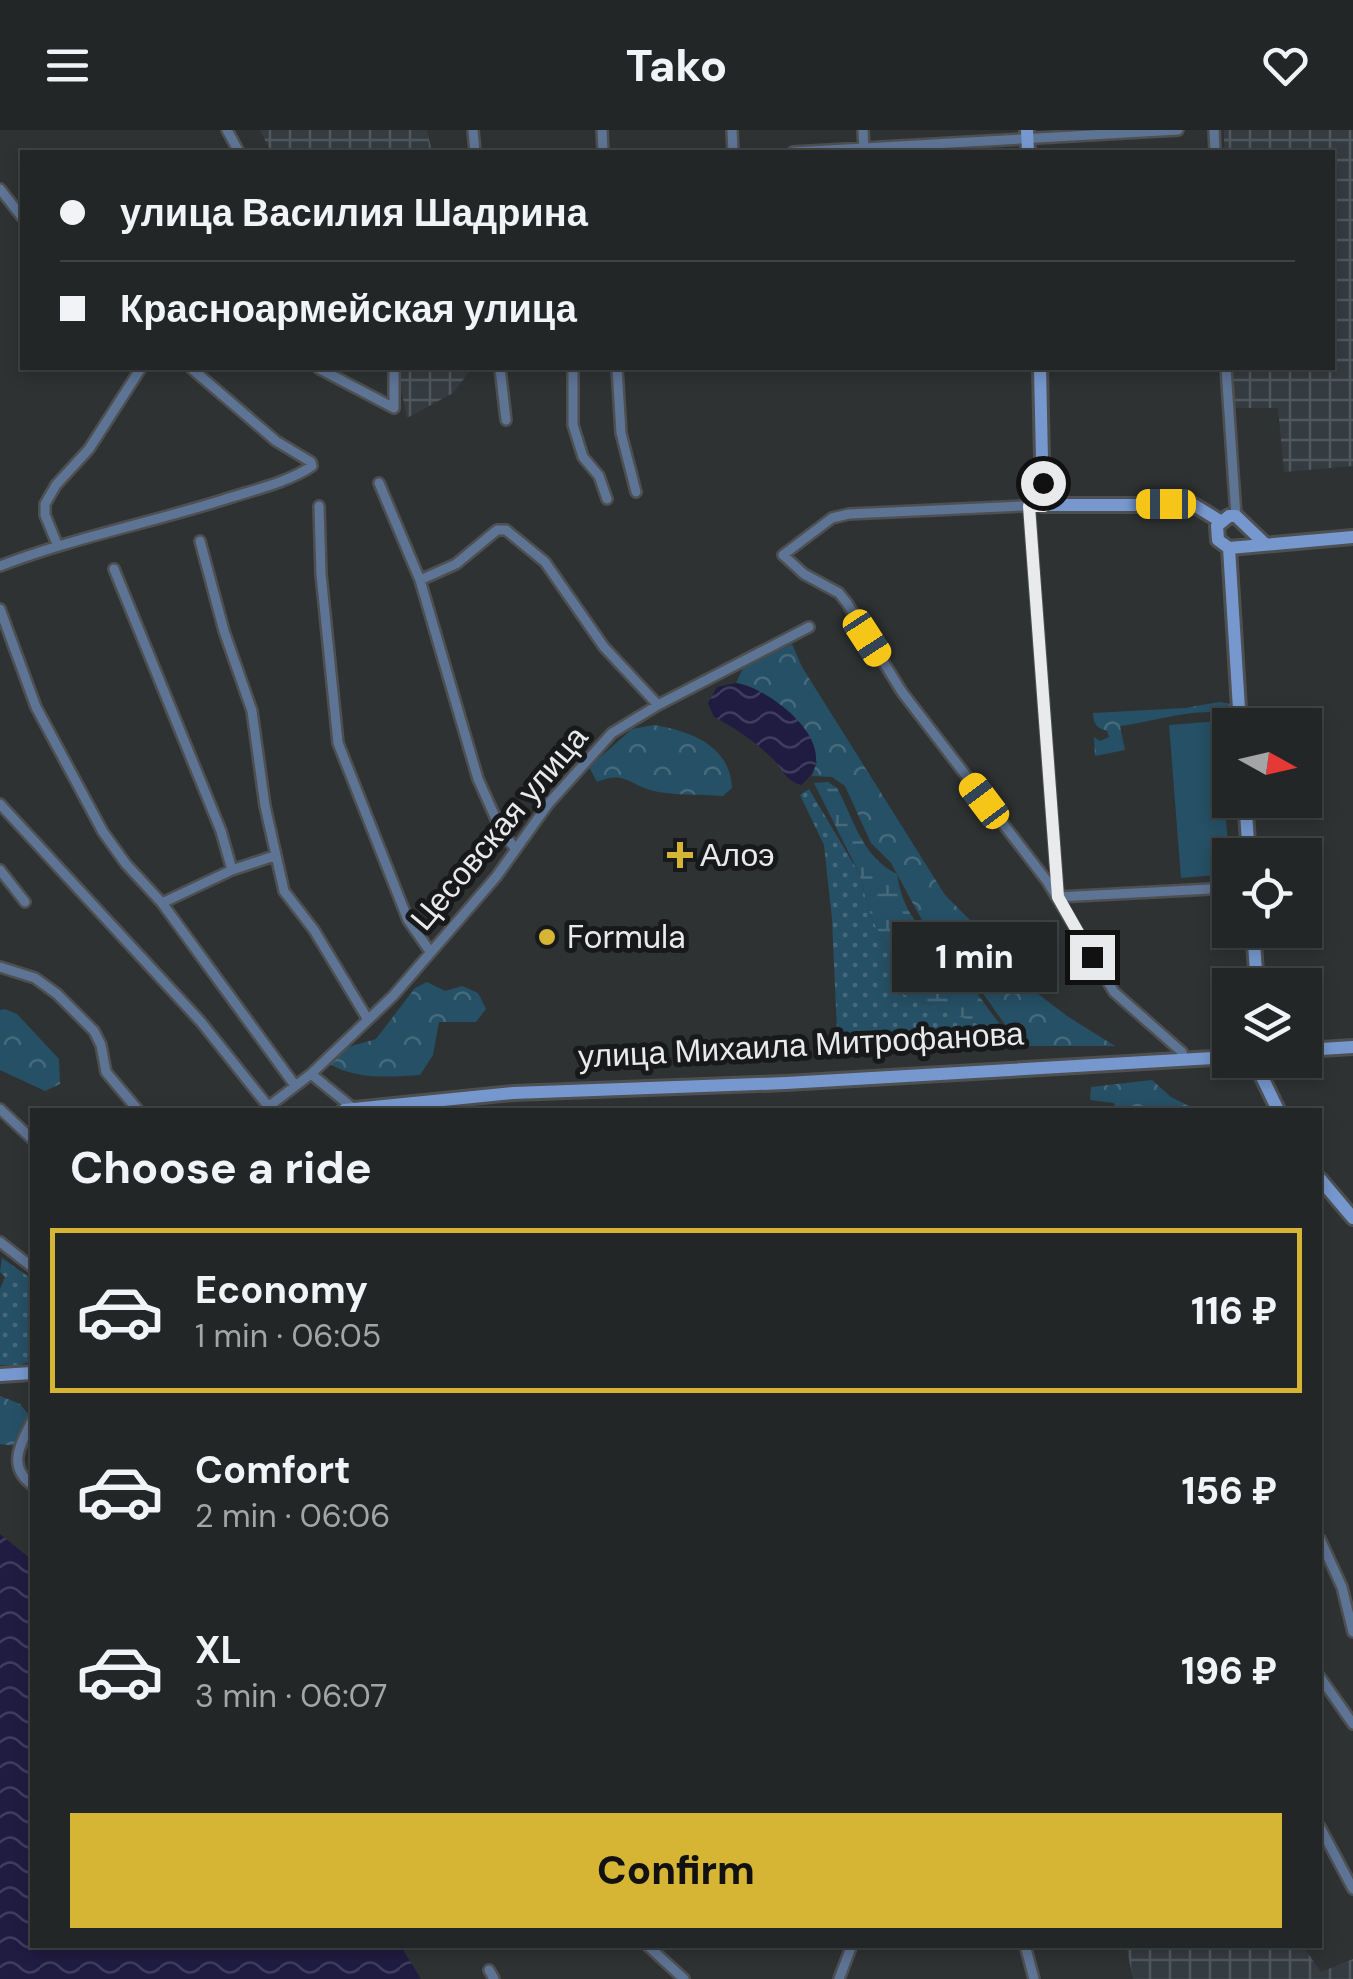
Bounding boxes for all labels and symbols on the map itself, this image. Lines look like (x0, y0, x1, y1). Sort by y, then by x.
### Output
route start (1021, 461, 1066, 506)
car (1136, 489, 1196, 519)
car (838, 605, 896, 671)
north arrow (1212, 708, 1322, 818)
street label: Цесовская улица (401, 717, 597, 939)
car (954, 768, 1014, 834)
place label: Алоэ (700, 834, 775, 876)
marker: Алоэ (669, 844, 691, 866)
place label: Formula (567, 916, 686, 958)
callout: 1 min (892, 922, 1057, 992)
marker: Formula (536, 926, 558, 948)
route end (1070, 935, 1115, 980)
street label: улица Михаила Митрофанова (577, 1012, 1025, 1078)

